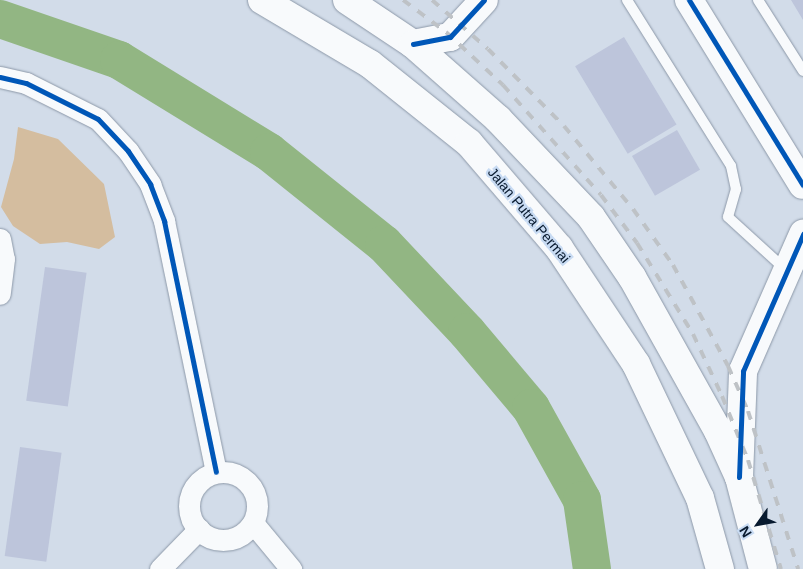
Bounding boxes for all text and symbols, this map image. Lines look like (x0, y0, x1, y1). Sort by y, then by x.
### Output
street label: Jalan Putra Permai (484, 164, 574, 266)
north arrow (733, 499, 783, 549)
text: N (736, 523, 755, 540)

